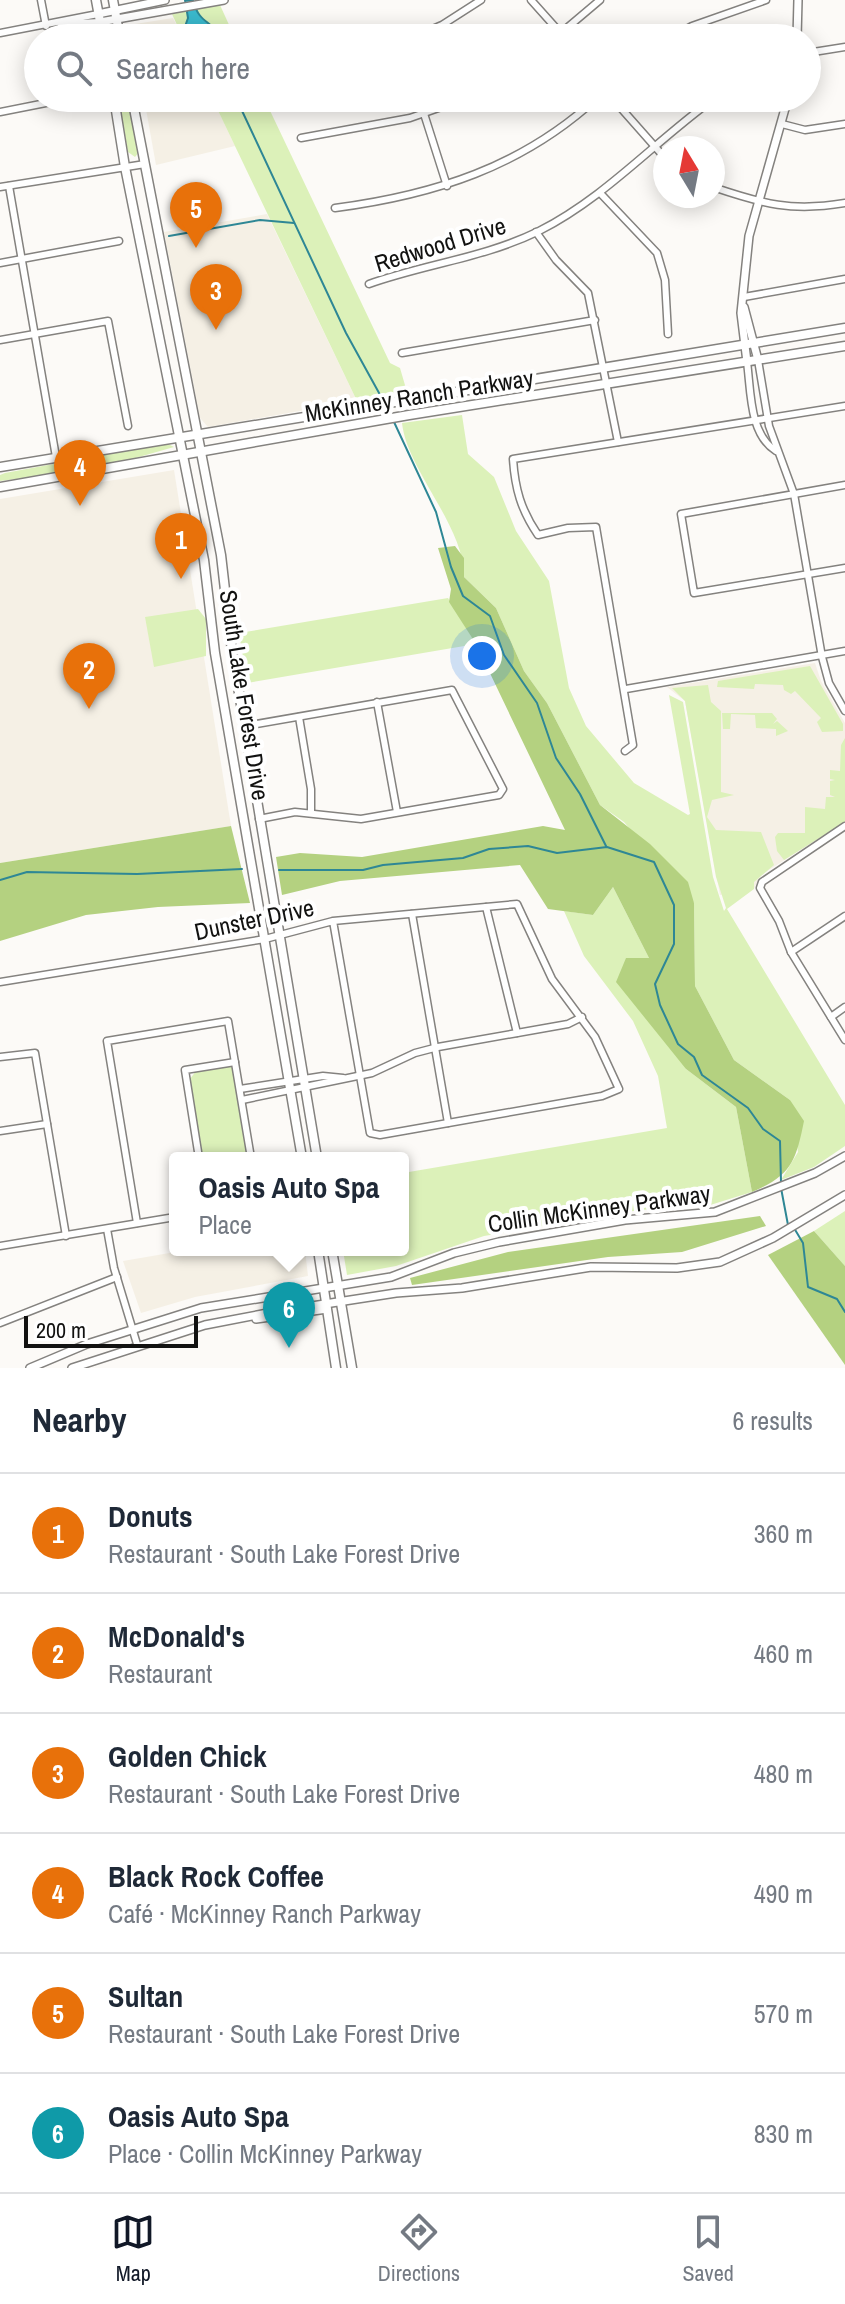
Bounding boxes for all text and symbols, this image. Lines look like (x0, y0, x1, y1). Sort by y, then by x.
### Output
search box (24, 24, 821, 112)
icon: search (52, 46, 96, 90)
text: Search here (116, 48, 250, 88)
north arrow (653, 136, 725, 208)
pin: 5 (170, 182, 222, 248)
street label: Redwood Drive (370, 209, 510, 279)
pin: 3 (190, 264, 242, 330)
street label: McKinney Ranch Parkway (303, 361, 536, 429)
pin: 4 (54, 440, 106, 506)
pin: 1 (155, 513, 207, 579)
street label: South Lake Forest Drive (213, 588, 277, 802)
your location (462, 636, 502, 676)
pin: 2 (63, 643, 115, 709)
street label: Dunster Drive (191, 891, 317, 947)
popup (169, 1152, 409, 1256)
text: Oasis Auto Spa (199, 1167, 379, 1207)
street label: Collin McKinney Parkway (486, 1177, 712, 1239)
text: Place (199, 1207, 252, 1242)
pin: 6 (263, 1282, 315, 1348)
scale bar (24, 1312, 198, 1348)
text: 200 m (36, 1315, 86, 1345)
text: Nearby (32, 1397, 127, 1443)
text: 6 results (732, 1403, 813, 1438)
text: Donuts (108, 1496, 193, 1536)
text: 1 (52, 1516, 64, 1551)
text: 360 m (754, 1516, 813, 1551)
text: Restaurant · South Lake Forest Drive (108, 1536, 460, 1571)
text: McDonald's (108, 1616, 245, 1656)
text: 2 (52, 1636, 64, 1671)
text: 460 m (754, 1636, 813, 1671)
text: Restaurant (108, 1656, 212, 1691)
text: Golden Chick (108, 1736, 267, 1776)
text: 3 (52, 1756, 64, 1791)
text: 480 m (754, 1756, 813, 1791)
text: Restaurant · South Lake Forest Drive (108, 1776, 460, 1811)
text: Black Rock Coffee (108, 1856, 324, 1896)
text: 4 (52, 1876, 64, 1911)
text: 490 m (754, 1876, 813, 1911)
text: Café · McKinney Ranch Parkway (108, 1896, 421, 1931)
text: Sultan (108, 1976, 183, 2016)
text: 5 (52, 1996, 64, 2031)
text: 570 m (754, 1996, 813, 2031)
text: Restaurant · South Lake Forest Drive (108, 2016, 460, 2051)
text: Oasis Auto Spa (108, 2096, 289, 2136)
text: 6 (52, 2116, 64, 2151)
text: 830 m (754, 2116, 813, 2151)
text: Place · Collin McKinney Parkway (108, 2136, 422, 2171)
tab: Map (111, 2210, 155, 2288)
tab: Directions (378, 2210, 460, 2288)
tab: Saved (683, 2210, 734, 2288)

